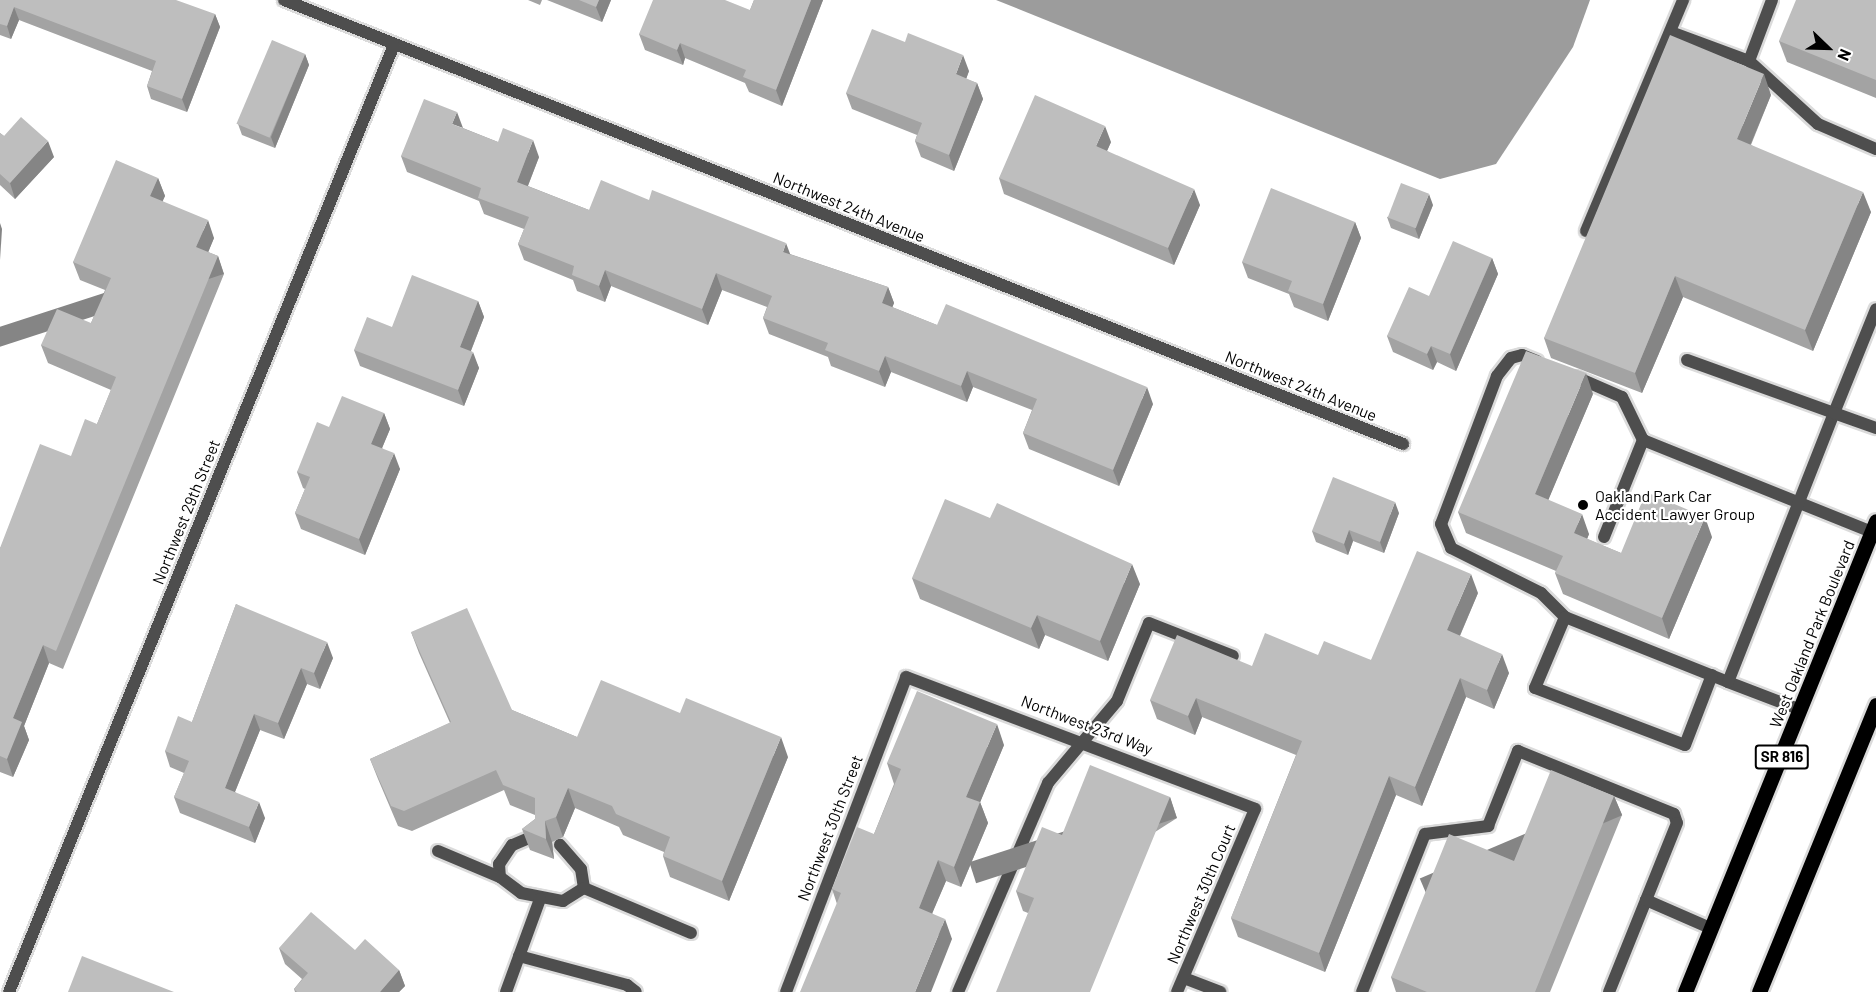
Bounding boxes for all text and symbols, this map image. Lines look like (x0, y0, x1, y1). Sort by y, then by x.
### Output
north arrow (1798, 18, 1858, 78)
text: N (1834, 47, 1856, 64)
street label: Northwest 24th Avenue (770, 168, 928, 246)
street label: Northwest 24th Avenue (1222, 347, 1380, 425)
street label: Northwest 29th Street (148, 437, 224, 587)
place label: Oakland Park Car Accident Lawyer Group (1595, 486, 1755, 524)
marker: Oakland Park Car Accident Lawyer Group (1576, 498, 1590, 512)
street label: West Oakland Park Boulevard (1766, 537, 1858, 731)
street label: Northwest 23rd Way (1019, 691, 1155, 759)
road number: SR 816 (1754, 745, 1810, 769)
street label: Northwest 30th Street (793, 752, 867, 904)
street label: Northwest 30th Court (1163, 821, 1239, 967)

